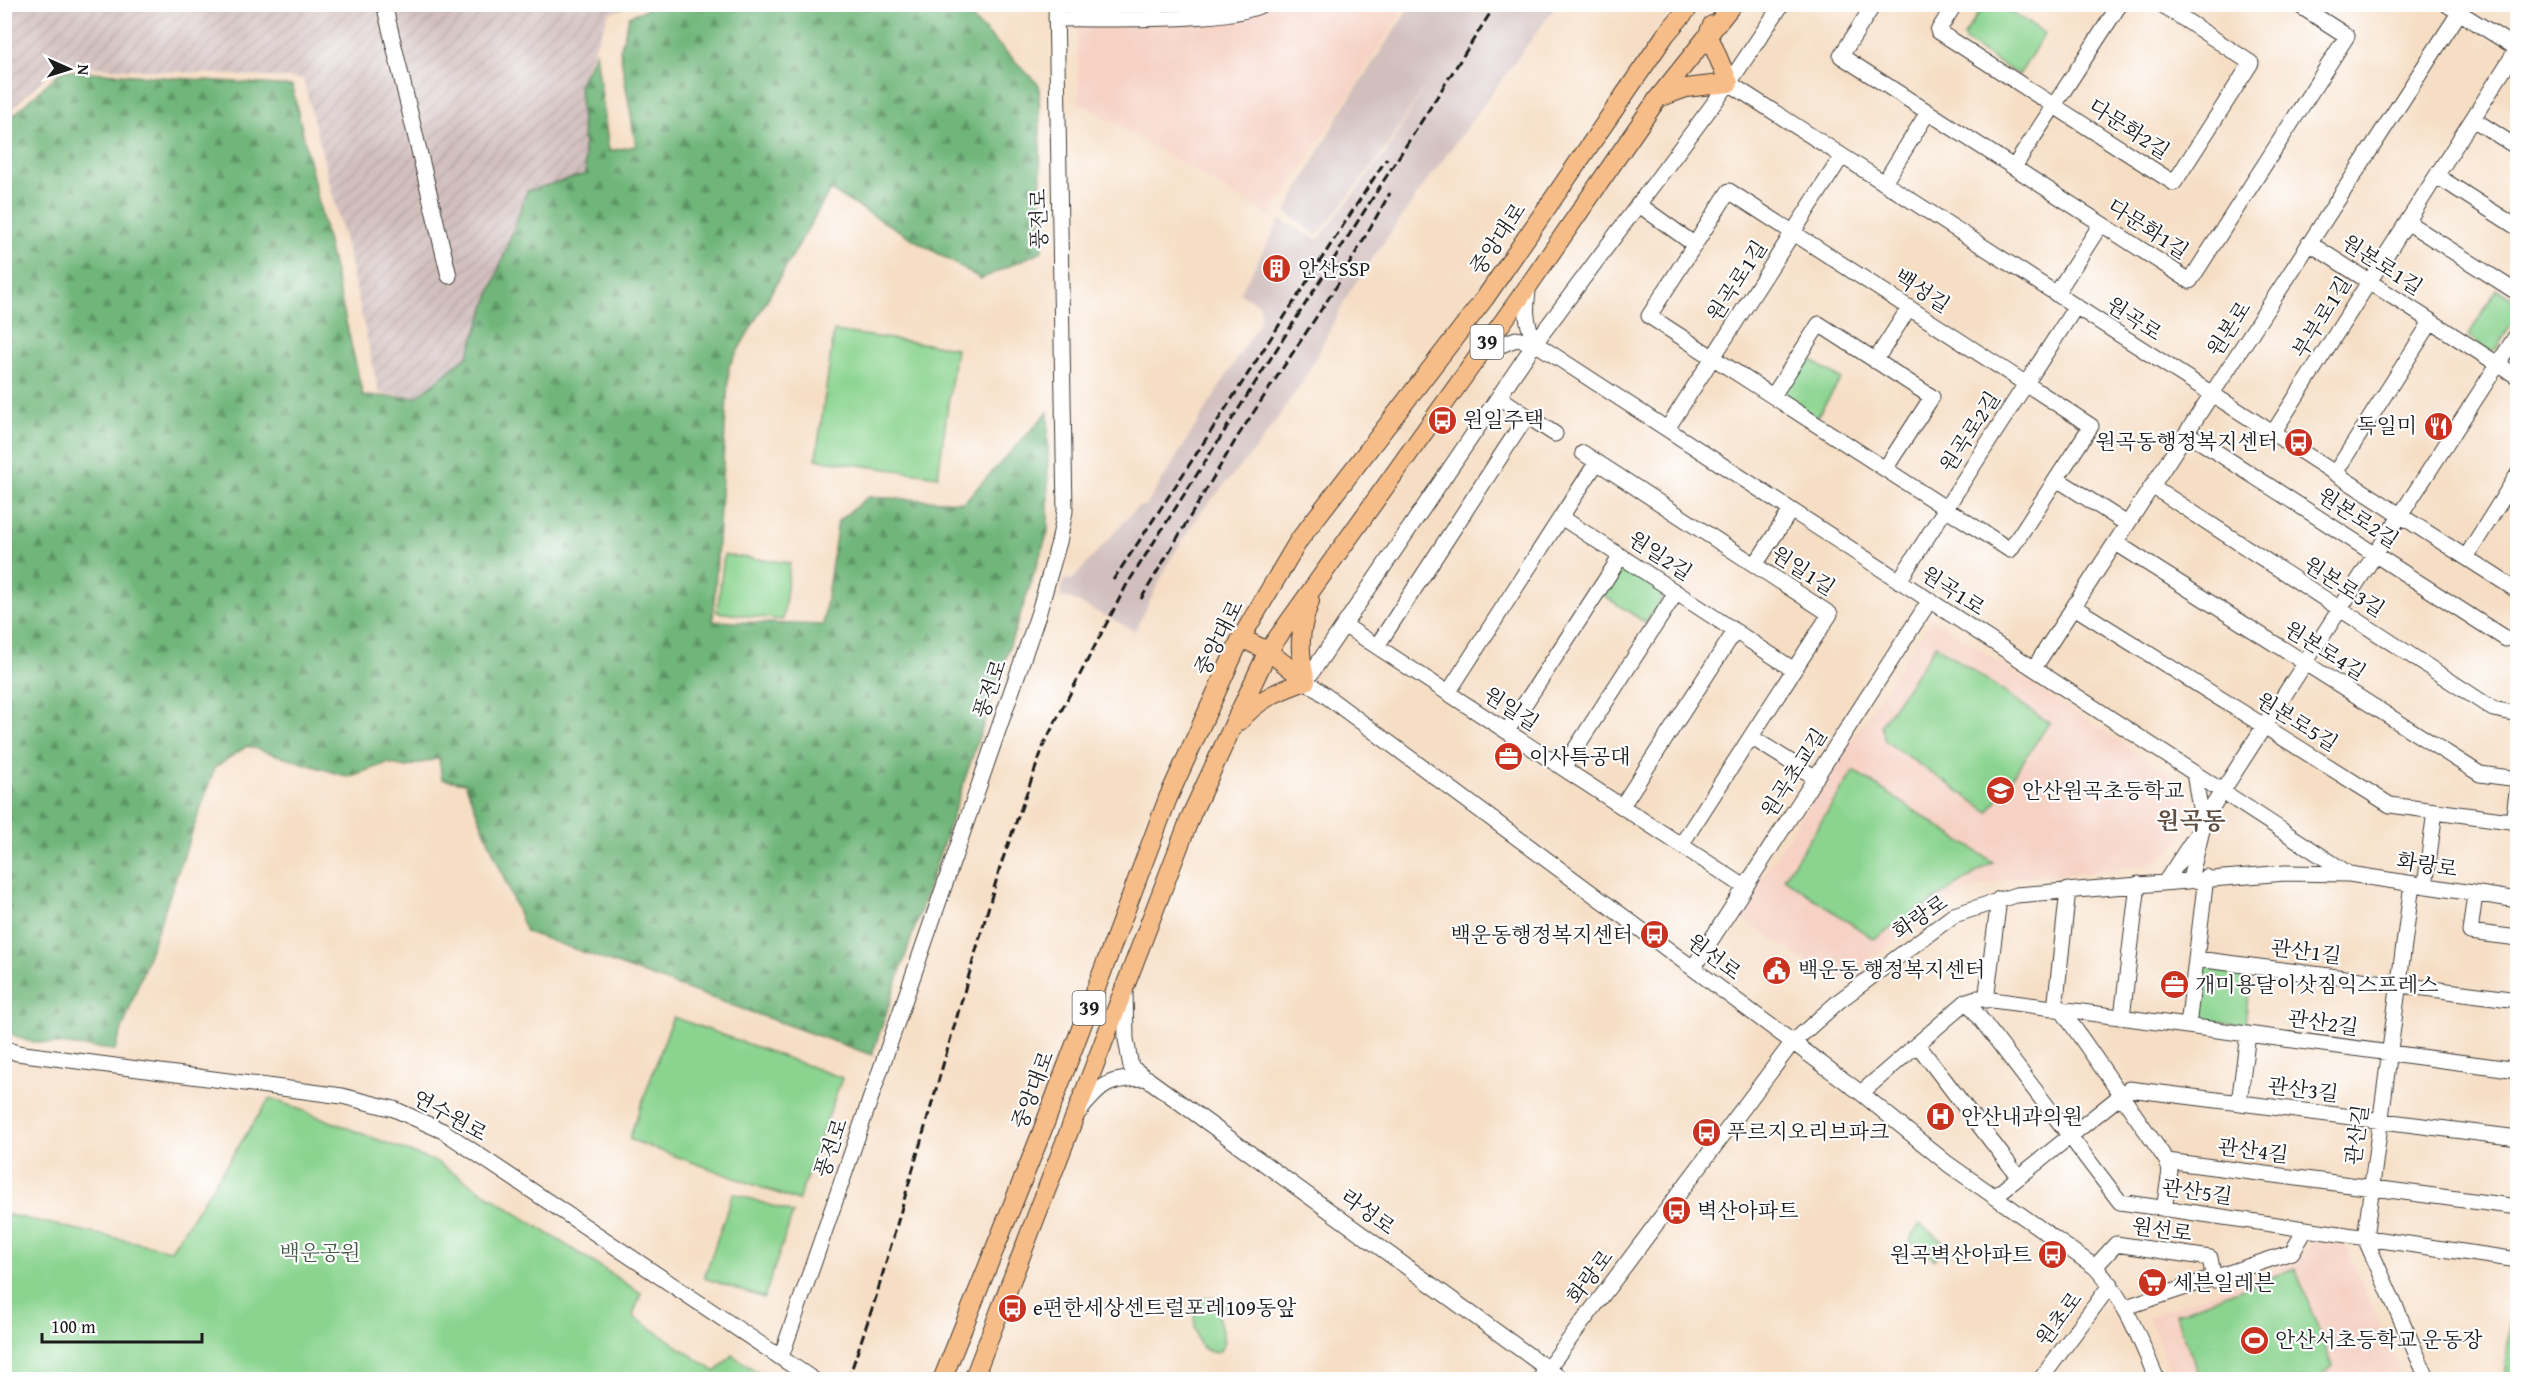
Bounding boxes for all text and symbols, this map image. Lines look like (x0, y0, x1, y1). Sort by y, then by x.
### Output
north arrow (39, 39, 99, 99)
text: N (72, 64, 96, 76)
street label: 다문화2길 (2083, 91, 2176, 166)
street label: 풍전로 (1022, 188, 1055, 250)
street label: 다문화1길 (2102, 191, 2195, 266)
street label: 중앙대로 (1462, 196, 1533, 281)
street label: 원본로1길 (2336, 227, 2429, 302)
street label: 원곡로1길 (1699, 234, 1774, 327)
building icon: 안산SSP (1261, 253, 1293, 285)
place label: 안산SSP (1298, 253, 1370, 284)
street label: 백성길 (1888, 261, 1956, 320)
street label: 부부로1길 (2284, 270, 2359, 364)
street label: 원곡로 (2100, 289, 2168, 348)
street label: 원본로 (2199, 295, 2258, 363)
road number: 39 (1470, 325, 1504, 359)
street label: 원곡로2길 (1932, 385, 2007, 478)
bus stop icon: 원일주택 (1426, 404, 1458, 436)
place label: 원일주택 (1463, 404, 1544, 435)
place label: 독일미 (2356, 410, 2417, 441)
restaurant icon: 독일미 (2422, 410, 2454, 442)
place label: 원곡동행정복지센터 (2095, 426, 2278, 457)
bus stop icon: 원곡동행정복지센터 (2283, 426, 2315, 458)
street label: 원본로2길 (2312, 480, 2405, 555)
street label: 원일2길 (1622, 523, 1698, 588)
street label: 원일1길 (1765, 538, 1841, 603)
street label: 원본로3길 (2298, 549, 2391, 624)
street label: 원곡1로 (1915, 558, 1991, 623)
street label: 중앙대로 (1186, 595, 1251, 681)
street label: 원본로4길 (2278, 613, 2372, 688)
street label: 풍전로 (965, 655, 1014, 723)
street label: 원일길 (1477, 679, 1545, 738)
street label: 원본로5길 (2250, 684, 2344, 759)
street label: 원곡초교길 (1753, 722, 1834, 824)
office icon: 이사특공대 (1492, 741, 1524, 773)
place label: 이사특공대 (1529, 741, 1630, 772)
school or university icon: 안산원곡초등학교 (1985, 775, 2017, 807)
place label: 안산원곡초등학교 (2022, 775, 2184, 806)
district label: 원곡동 (2156, 803, 2226, 838)
street label: 화랑로 (2395, 844, 2460, 885)
street label: 화랑로 (1886, 887, 1954, 946)
place label: 백운동행정복지센터 (1450, 919, 1633, 950)
bus stop icon: 백운동행정복지센터 (1638, 919, 1670, 951)
street label: 원선로 (1681, 926, 1748, 987)
street label: 관산1길 (2269, 932, 2343, 971)
public building icon: 백운동 행정복지센터 (1761, 954, 1793, 986)
place label: 백운동 행정복지센터 (1798, 954, 1985, 985)
office icon: 개미용달이삿짐익스프레스 (2158, 969, 2190, 1001)
place label: 개미용달이삿짐익스프레스 (2195, 969, 2438, 1000)
road number: 39 (1072, 991, 1106, 1025)
street label: 관산2길 (2286, 1002, 2360, 1043)
street label: 중앙대로 (1004, 1046, 1062, 1133)
street label: 관산3길 (2266, 1070, 2340, 1109)
street label: 연수원로 (407, 1082, 493, 1149)
hospital icon: 안산내과의원 (1924, 1101, 1956, 1133)
place label: 안산내과의원 (1961, 1101, 2083, 1132)
street label: 관산길 (2337, 1103, 2376, 1167)
street label: 풍전로 (806, 1114, 855, 1182)
bus stop icon: 푸르지오리브파크 (1690, 1116, 1722, 1148)
place label: 푸르지오리브파크 (1727, 1116, 1889, 1147)
street label: 관산4길 (2216, 1131, 2290, 1170)
street label: 관산5길 (2160, 1171, 2234, 1212)
street label: 라성로 (1335, 1181, 1402, 1242)
bus stop icon: 벽산아파트 (1660, 1195, 1692, 1227)
place label: 벽산아파트 (1697, 1195, 1798, 1226)
street label: 원선로 (2130, 1210, 2194, 1249)
park label: 백운공원 (279, 1237, 361, 1268)
place label: 원곡벽산아파트 (1890, 1239, 2032, 1270)
bus stop icon: 원곡벽산아파트 (2037, 1239, 2069, 1271)
street label: 화랑로 (1559, 1243, 1620, 1310)
supermarket icon: 세븐일레븐 (2136, 1267, 2168, 1299)
place label: 세븐일레븐 (2173, 1267, 2274, 1298)
street label: 원초로 (2028, 1285, 2089, 1352)
bus stop icon: e편한세상센트럴포레109동앞 (996, 1292, 1028, 1324)
place label: e편한세상센트럴포레109동앞 (1033, 1292, 1297, 1323)
scale bar (42, 1306, 202, 1344)
text: 100 m (51, 1313, 96, 1340)
sports icon: 안산서초등학교 운동장 (2238, 1324, 2270, 1356)
place label: 안산서초등학교 운동장 (2275, 1324, 2483, 1355)

